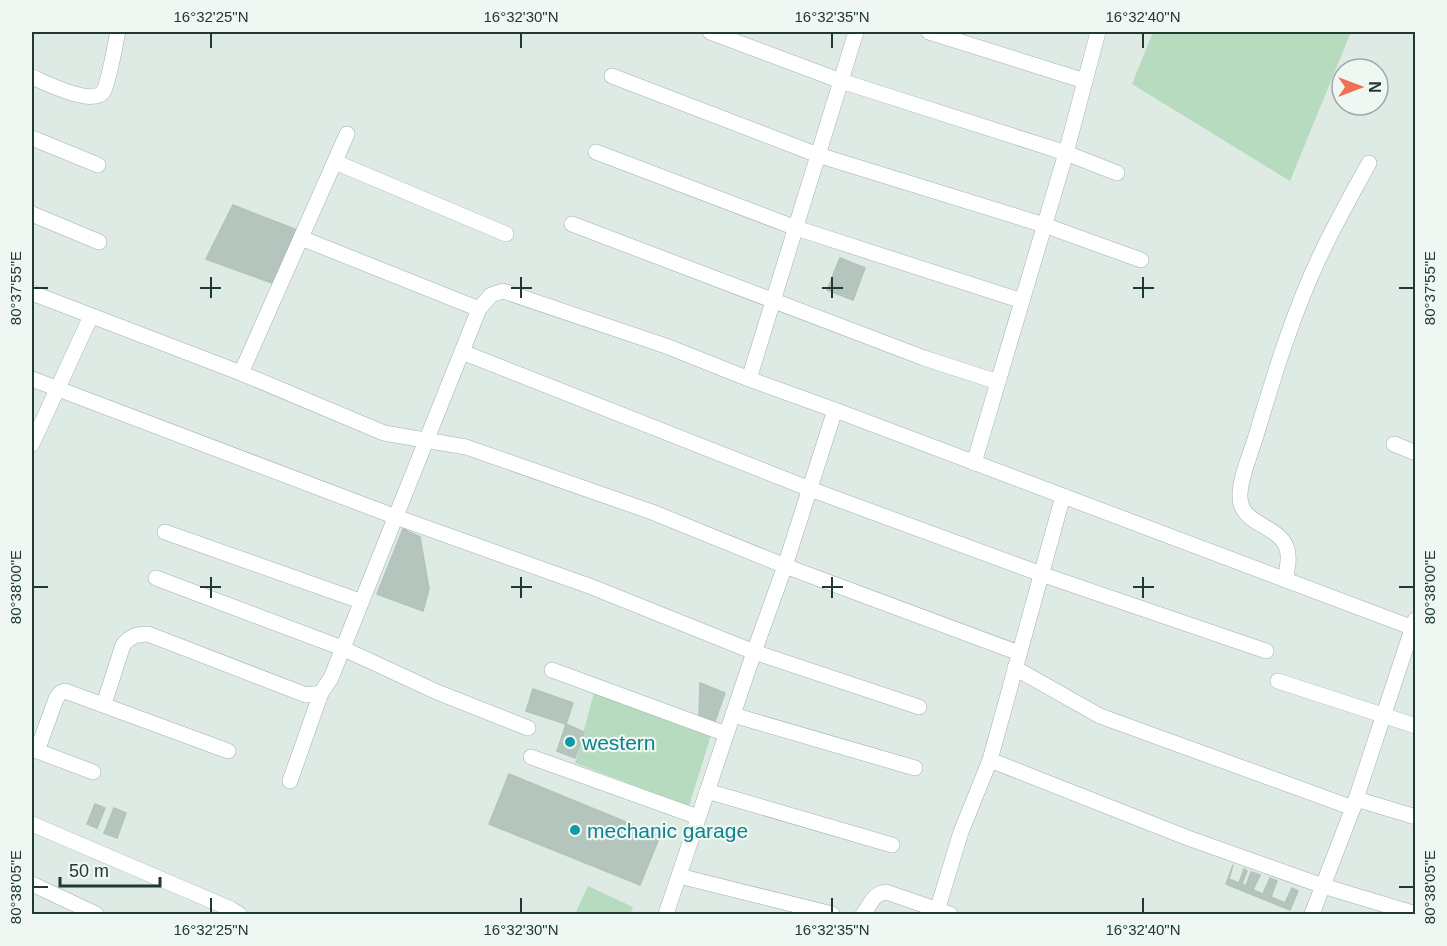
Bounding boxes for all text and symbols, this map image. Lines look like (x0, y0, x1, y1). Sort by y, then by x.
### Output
text: 16°32'25"N (173, 8, 249, 25)
text: 16°32'30"N (483, 8, 559, 25)
text: 16°32'35"N (794, 8, 870, 25)
text: 16°32'40"N (1105, 8, 1181, 25)
north arrow (1330, 57, 1390, 117)
text: N (1366, 81, 1383, 93)
text: 80°37'55"E (7, 251, 24, 325)
text: 80°37'55"E (1421, 251, 1438, 325)
text: 80°38'00"E (7, 550, 24, 624)
text: 80°38'00"E (1421, 550, 1438, 624)
place label: western (581, 731, 656, 754)
marker: western (563, 735, 577, 749)
place label: mechanic garage (587, 819, 748, 842)
marker: mechanic garage (568, 823, 582, 837)
text: 80°38'05"E (7, 850, 24, 924)
scale bar (60, 850, 160, 888)
text: 80°38'05"E (1421, 850, 1438, 924)
text: 50 m (69, 861, 109, 881)
text: 16°32'25"N (173, 921, 249, 938)
text: 16°32'30"N (483, 921, 559, 938)
text: 16°32'35"N (794, 921, 870, 938)
text: 16°32'40"N (1105, 921, 1181, 938)

